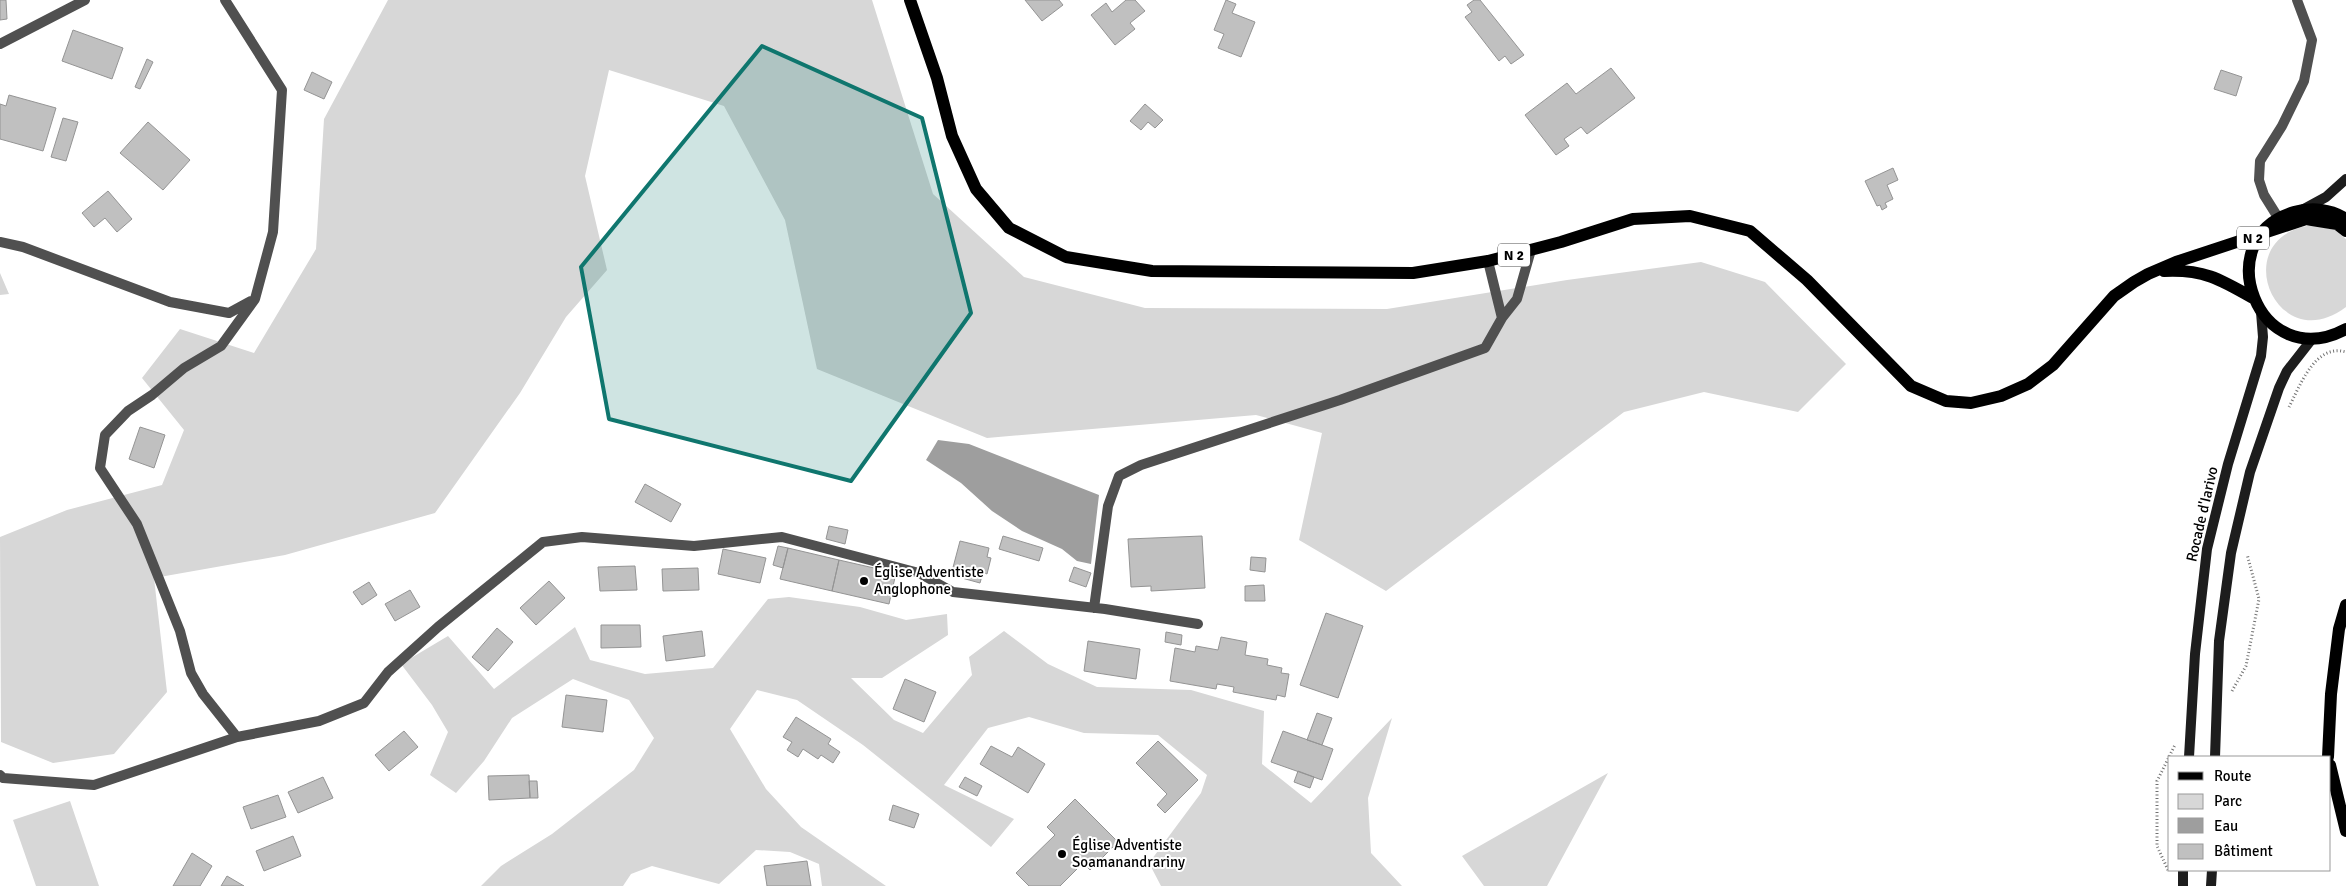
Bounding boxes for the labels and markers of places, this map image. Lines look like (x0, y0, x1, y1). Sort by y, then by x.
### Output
place label: Église Adventiste Anglophone (874, 562, 984, 598)
marker: Église Adventiste Anglophone (858, 575, 870, 587)
place label: Église Adventiste Soamanandrariny (1072, 835, 1185, 871)
marker: Église Adventiste Soamanandrariny (1056, 848, 1068, 860)

